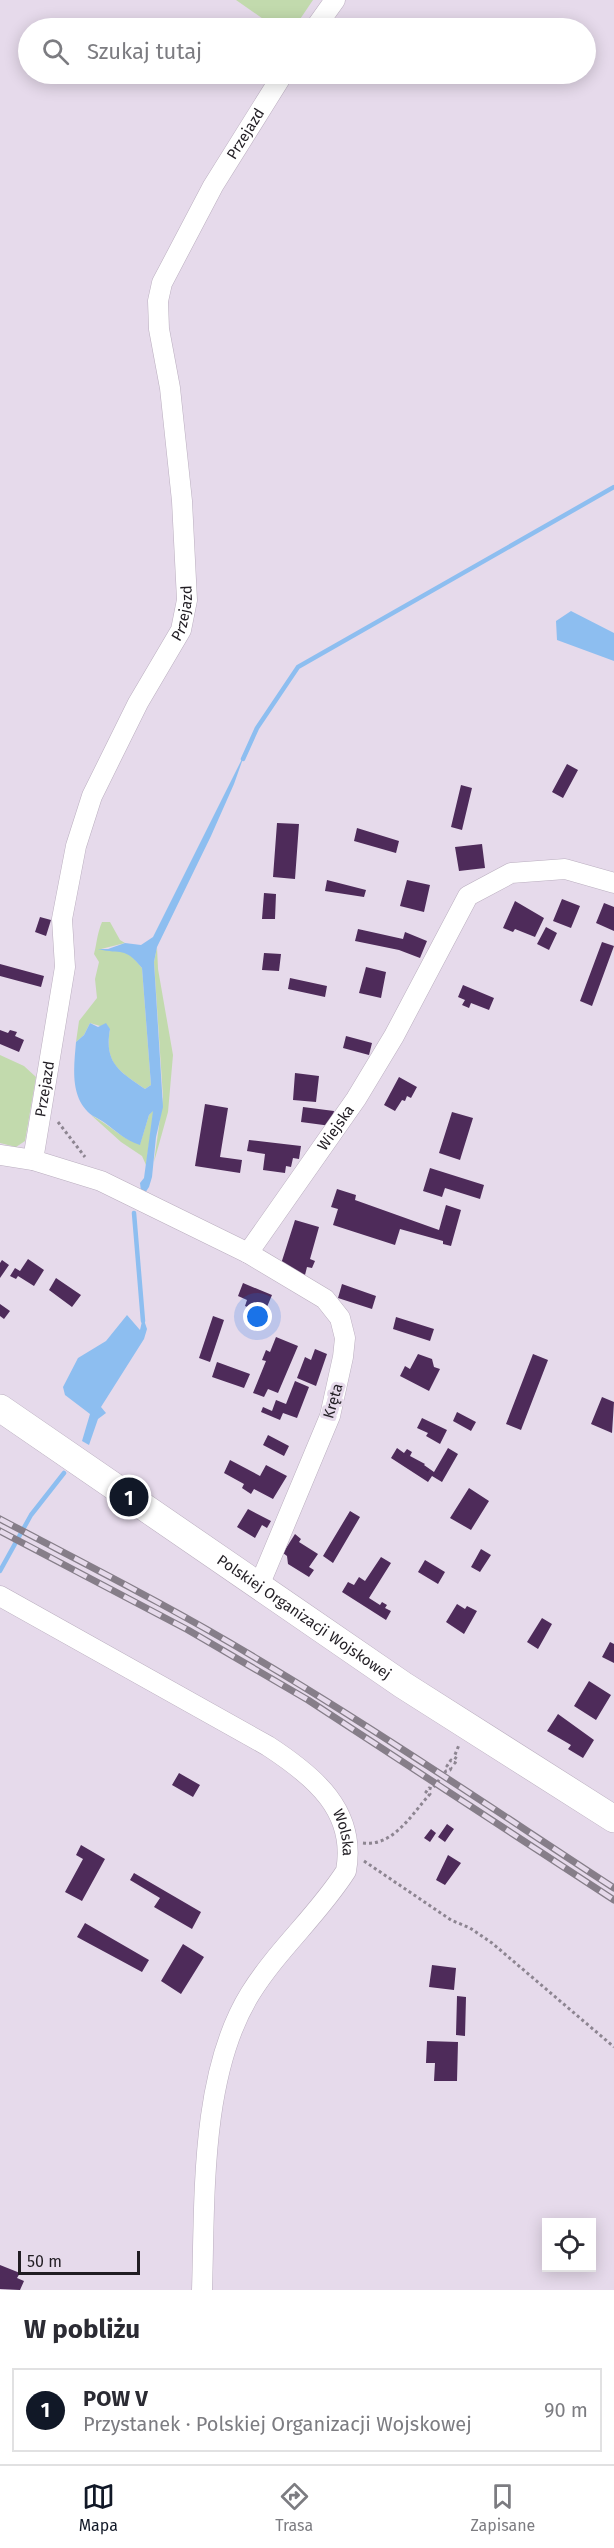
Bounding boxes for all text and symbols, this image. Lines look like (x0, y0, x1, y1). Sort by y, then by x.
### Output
search box (18, 18, 596, 84)
icon: search (39, 35, 72, 68)
text: Szukaj tutaj (87, 38, 202, 65)
street label: Przejazd (223, 105, 268, 163)
street label: Przejazd (168, 585, 196, 644)
street label: Przejazd (31, 1060, 58, 1118)
street label: Wiejska (314, 1101, 358, 1154)
your location (243, 1302, 272, 1331)
street label: Kręta (319, 1381, 347, 1421)
pin: 1 (110, 1474, 148, 1520)
street label: Polskiej Organizacji Wojskowej (214, 1551, 395, 1683)
street label: Wolska (329, 1806, 357, 1856)
map controls (542, 2218, 596, 2272)
button: locate (542, 2218, 596, 2272)
scale bar (18, 2248, 140, 2276)
text: 50 m (27, 2252, 62, 2271)
text: W pobliżu (24, 2314, 140, 2345)
text: POW V (83, 2385, 148, 2412)
text: 1 (41, 2398, 50, 2422)
text: 90 m (544, 2398, 588, 2422)
text: Przystanek · Polskiej Organizacji Wojskowej (83, 2412, 472, 2436)
tab: Mapa (79, 2480, 118, 2535)
tab: Trasa (275, 2480, 313, 2535)
tab: Zapisane (470, 2480, 535, 2535)

